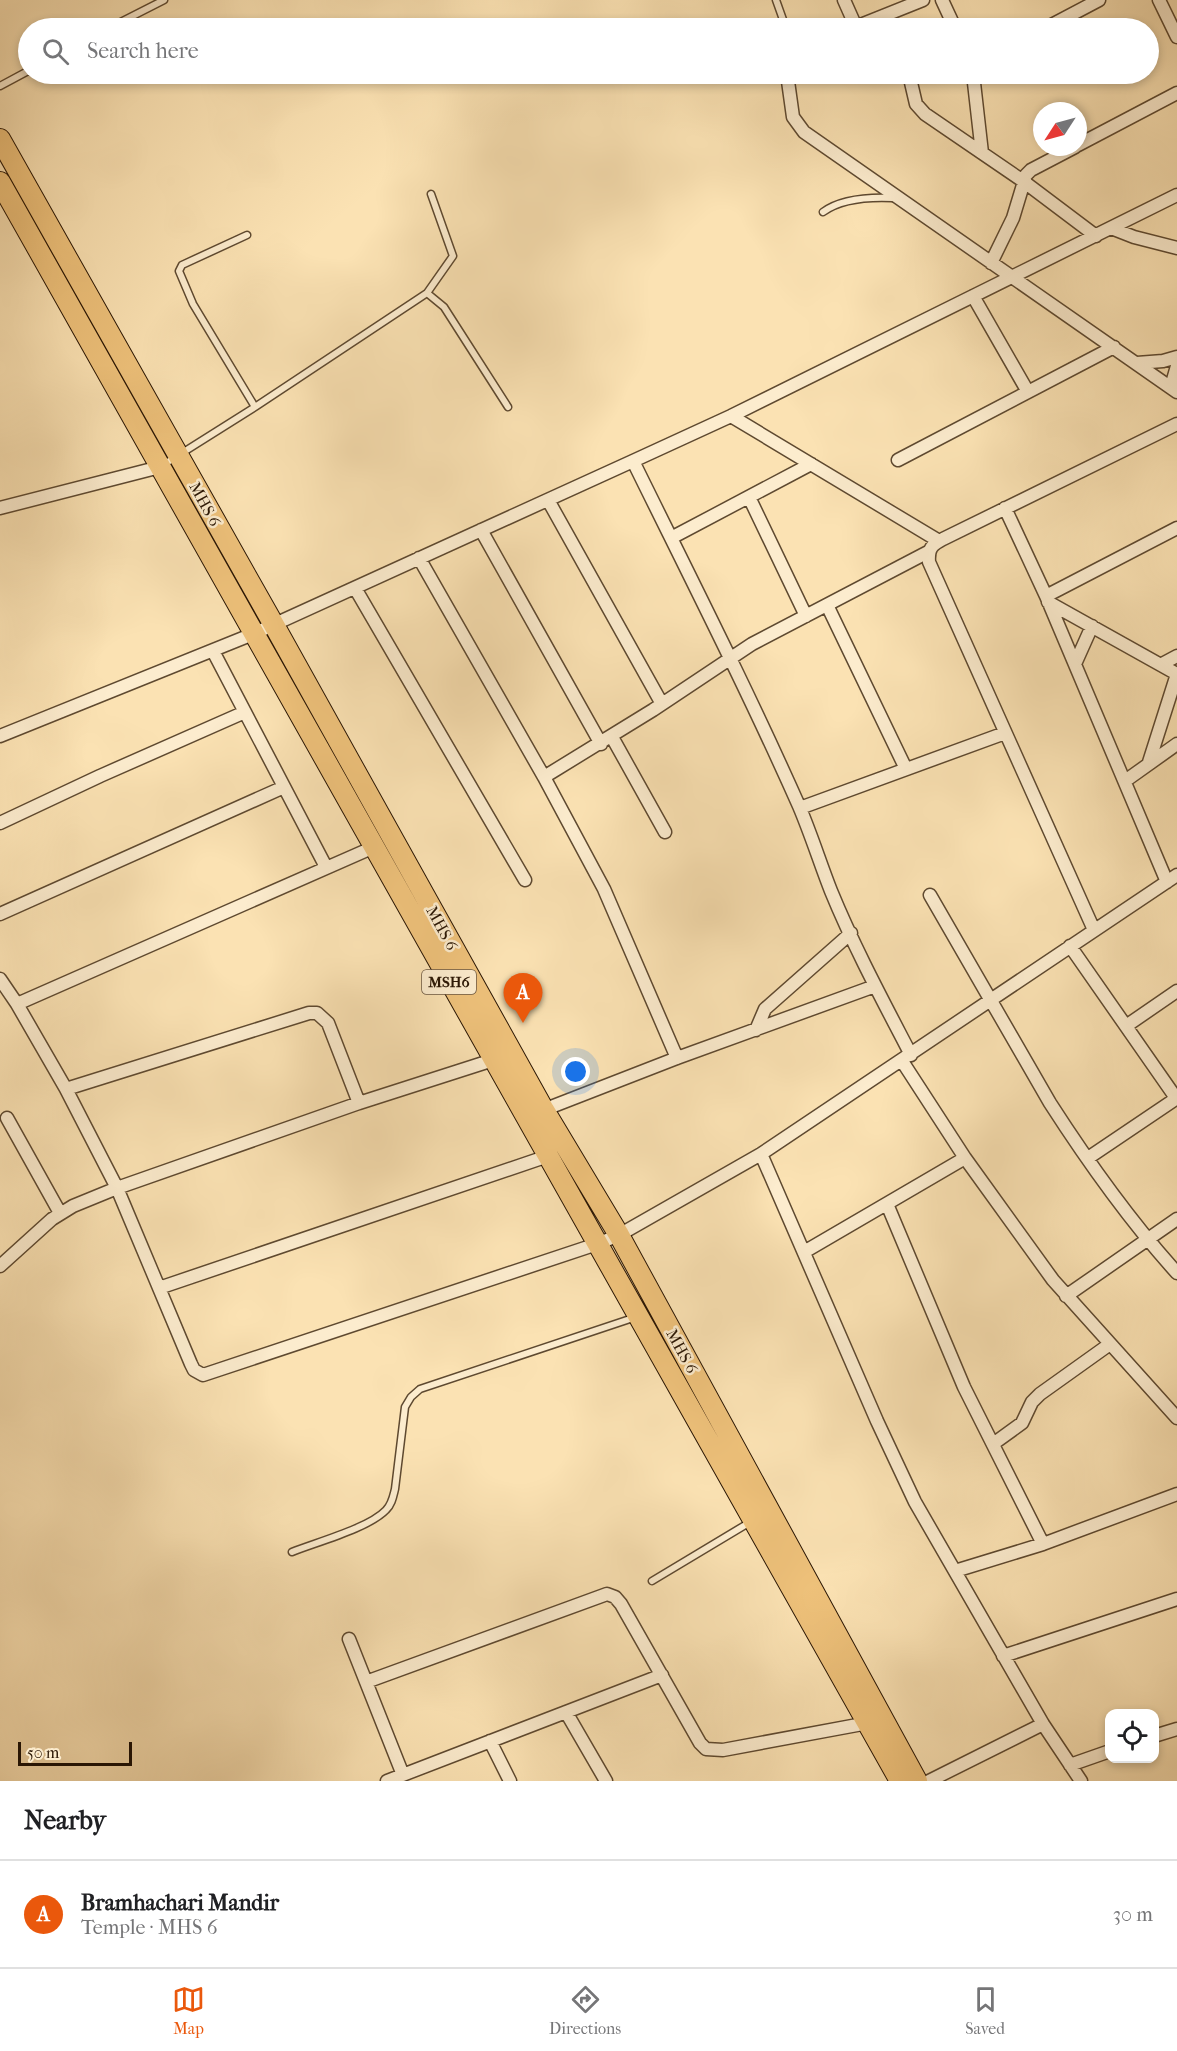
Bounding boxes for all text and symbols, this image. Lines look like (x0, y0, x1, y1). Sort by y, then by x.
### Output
search box (18, 18, 1159, 84)
icon: search (39, 35, 72, 68)
text: Search here (87, 38, 199, 64)
north arrow (1033, 102, 1087, 156)
street label: MHS 6 (185, 479, 225, 530)
street label: MHS 6 (422, 903, 462, 954)
road number: MSH6 (422, 970, 476, 994)
pin: A (504, 974, 542, 1023)
your location (561, 1057, 590, 1086)
street label: MHS 6 (662, 1326, 702, 1377)
map controls (1105, 1709, 1159, 1763)
button: locate (1105, 1709, 1159, 1763)
scale bar (18, 1739, 132, 1766)
text: 50 m (27, 1743, 59, 1762)
text: Nearby (24, 1805, 106, 1836)
text: Bramhachari Mandir (81, 1890, 279, 1916)
text: A (37, 1903, 50, 1926)
text: 30 m (1113, 1903, 1153, 1926)
text: Temple · MHS 6 (81, 1916, 217, 1939)
tab: Map (172, 1983, 205, 2038)
tab: Directions (549, 1983, 621, 2038)
tab: Saved (965, 1983, 1005, 2038)

